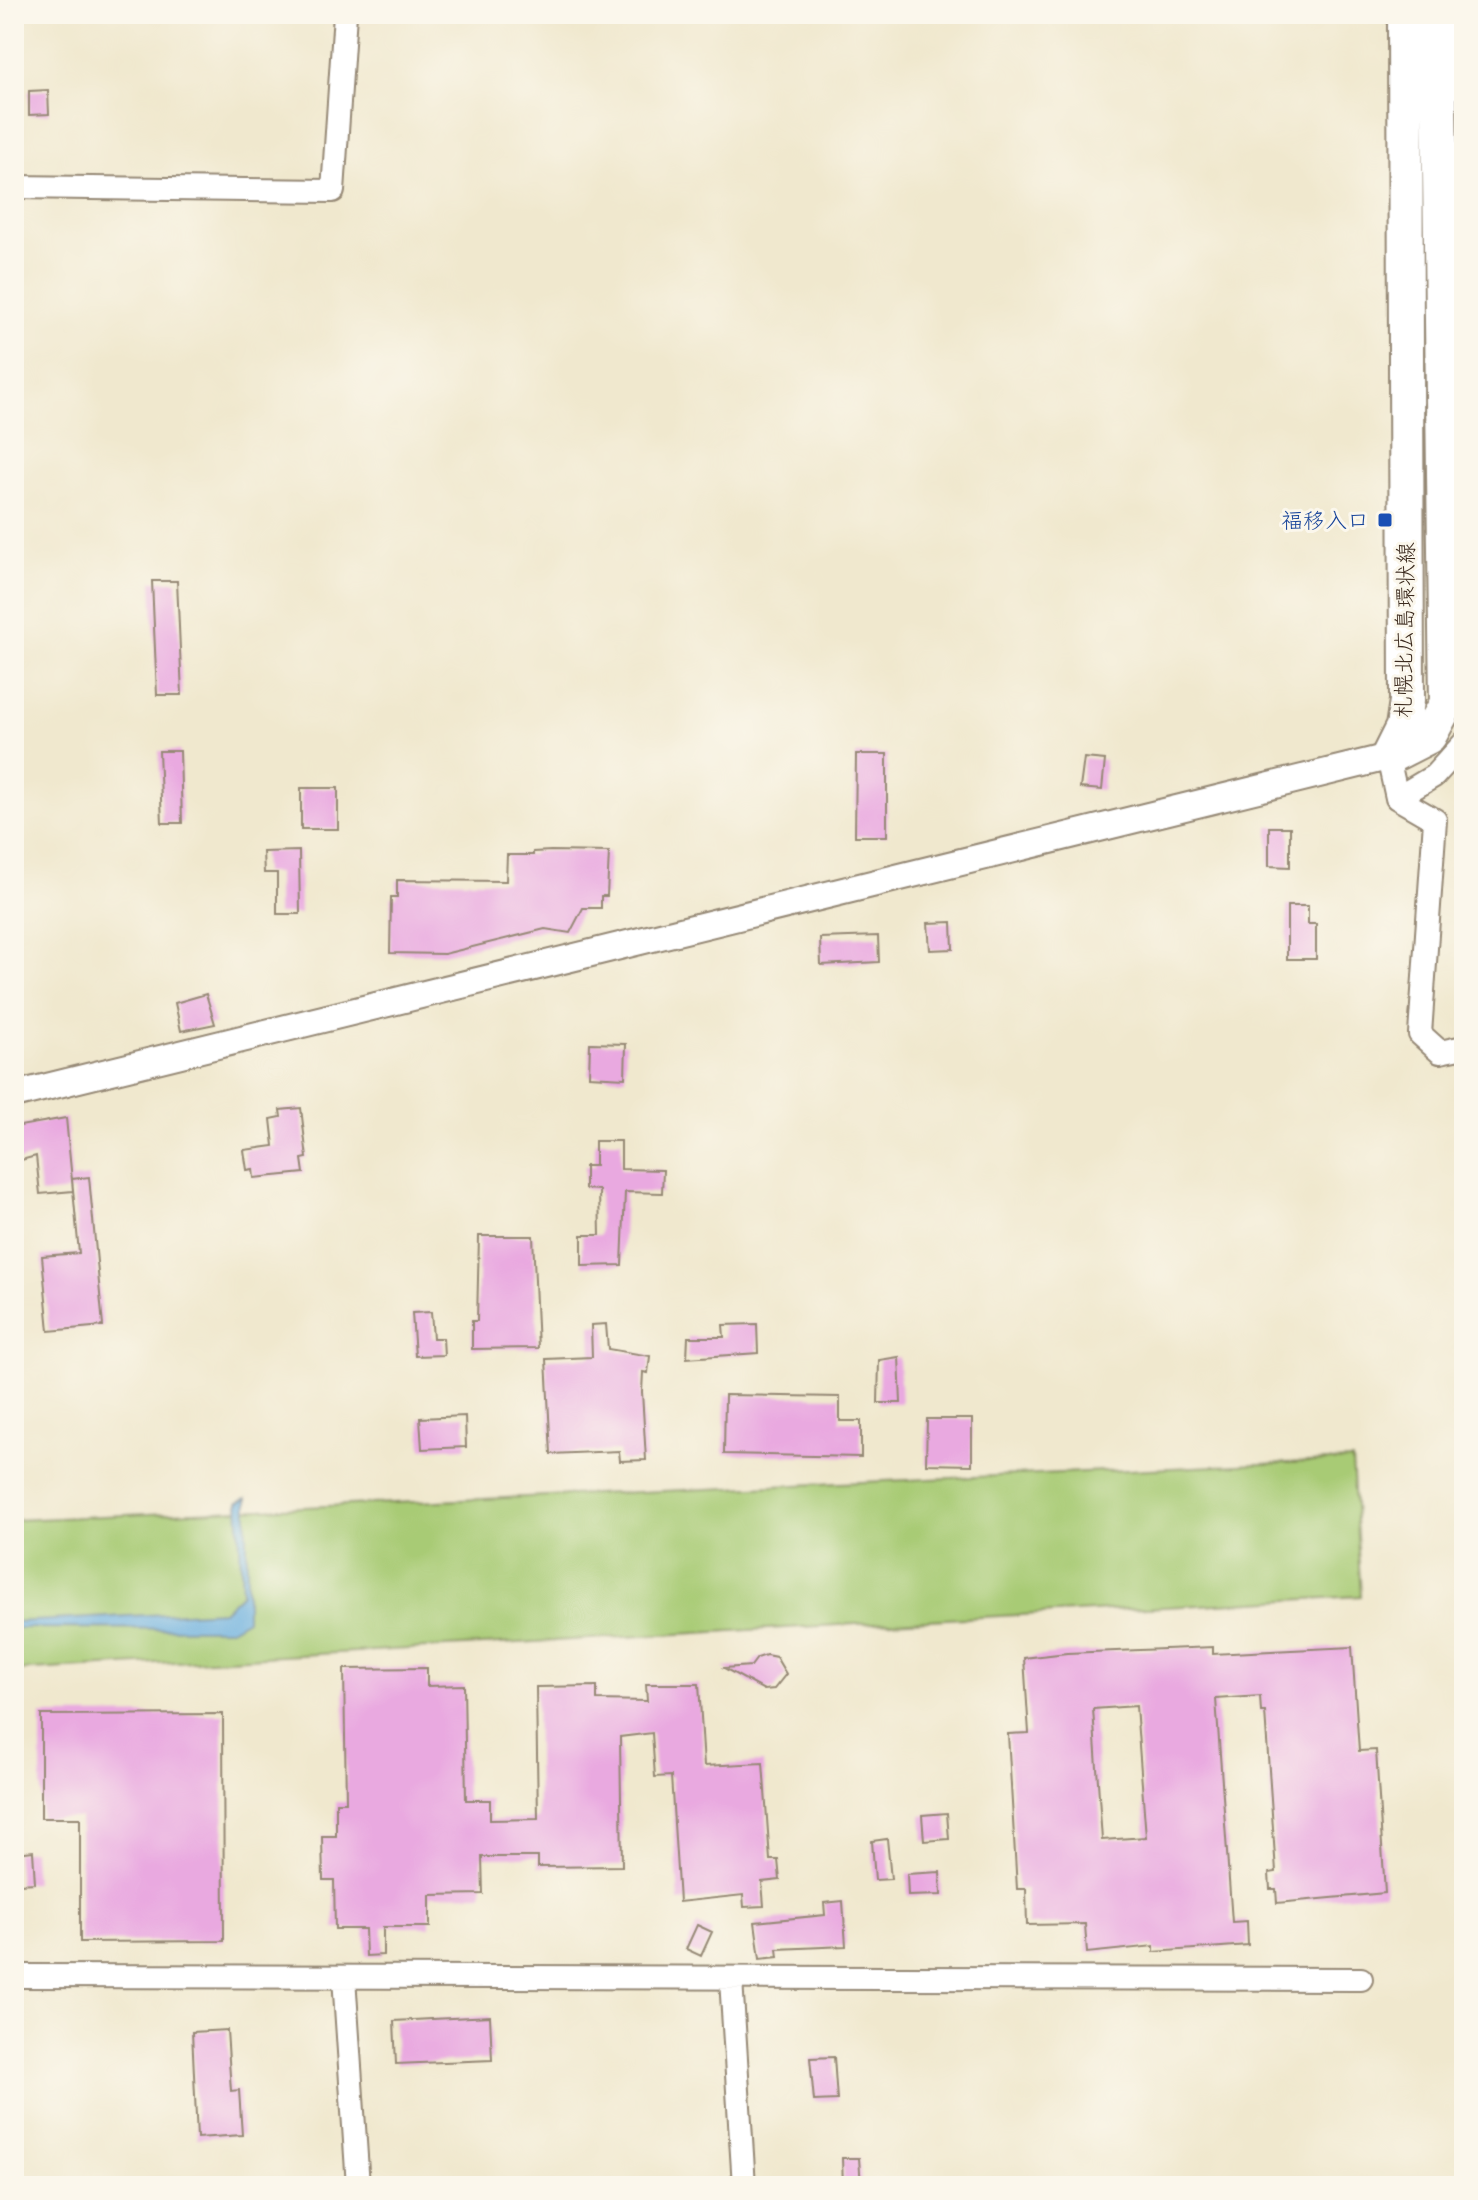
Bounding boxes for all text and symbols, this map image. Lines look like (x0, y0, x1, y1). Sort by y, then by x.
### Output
place label: 福移入口 (1281, 506, 1369, 534)
marker: 福移入口 (1376, 511, 1394, 529)
street label: 札幌北広島環状線 (1388, 542, 1420, 718)

